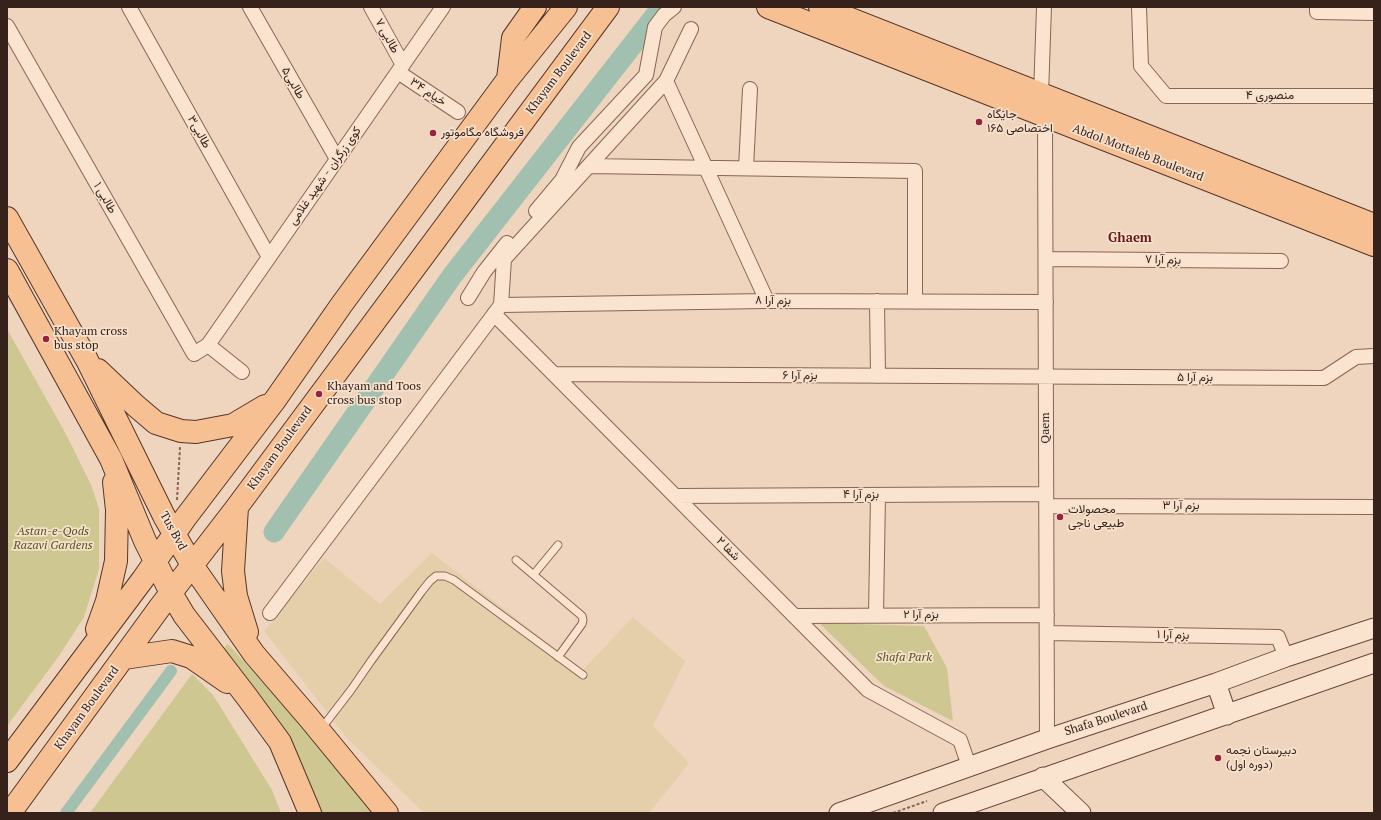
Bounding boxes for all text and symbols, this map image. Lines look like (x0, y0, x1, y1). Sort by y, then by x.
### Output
street label: طالبی ۷ (372, 16, 402, 56)
street label: Khayam Boulevard (523, 29, 595, 117)
street label: طالبی۵ (278, 64, 308, 102)
street label: خیام ۳۴ (407, 75, 449, 109)
street label: منصوری ۴ (1246, 89, 1294, 103)
place label: جایگاه اختصاصی ۱۶۵ (987, 108, 1053, 136)
street label: طالبی۳ (184, 113, 214, 151)
marker: جایگاه اختصاصی ۱۶۵ (974, 117, 984, 127)
street label: Abdol Mottaleb Boulevard (1070, 121, 1206, 185)
street label: کوی زرگران - شهید غلامی (286, 124, 364, 228)
place label: فروشگاه مگاموتور (441, 126, 524, 140)
marker: فروشگاه مگاموتور (428, 128, 438, 138)
street label: طالبی ۱ (90, 180, 120, 216)
district label: Ghaem (1108, 230, 1152, 246)
street label: بزم آرا ۷ (1145, 252, 1181, 268)
street label: بزم آرا ۸ (755, 294, 791, 308)
place label: Khayam cross bus stop (54, 325, 127, 353)
marker: Khayam cross bus stop (41, 334, 51, 344)
street label: بزم آرا ۶ (783, 369, 817, 383)
street label: بزم آرا ۵ (1177, 371, 1213, 385)
place label: Khayam and Toos cross bus stop (327, 380, 421, 408)
marker: Khayam and Toos cross bus stop (314, 389, 324, 399)
street label: Khayam Boulevard (245, 403, 315, 493)
street label: Qaem (1039, 412, 1053, 444)
street label: بزم آرا ۴ (843, 488, 879, 502)
street label: بزم آرا ۳ (1163, 499, 1199, 513)
place label: محصولات طبیعی ناجی (1068, 503, 1124, 531)
street label: Tus Bvd (156, 509, 190, 553)
marker: محصولات طبیعی ناجی (1055, 512, 1065, 522)
park label: Astan-e-Qods Razavi Gardens (13, 525, 93, 553)
street label: شفا ۲ (713, 534, 743, 564)
street label: بزم آرا ۲ (903, 608, 939, 622)
street label: بزم آرا ۱ (1157, 628, 1189, 642)
park label: Shafa Park (876, 651, 932, 665)
street label: Khayam Boulevard (52, 663, 122, 753)
street label: Shafa Boulevard (1063, 699, 1149, 739)
place label: دبیرستان نجمه (دوره اول) (1226, 744, 1297, 772)
marker: دبیرستان نجمه (دوره اول) (1213, 753, 1223, 763)

